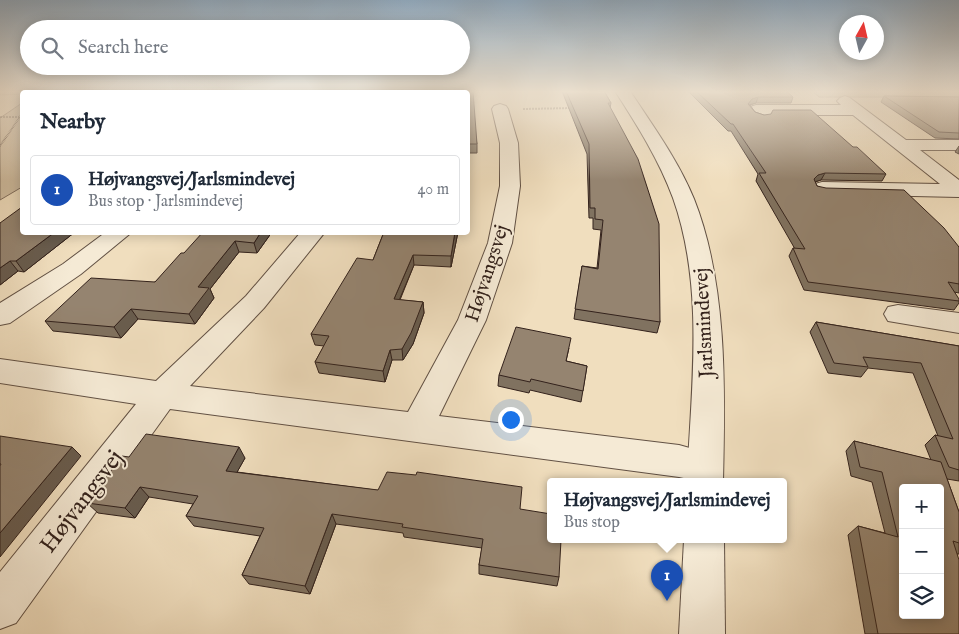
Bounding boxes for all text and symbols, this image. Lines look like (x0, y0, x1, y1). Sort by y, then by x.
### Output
north arrow (839, 15, 884, 60)
search box (20, 20, 470, 75)
icon: search (38, 34, 66, 62)
text: Search here (78, 36, 169, 60)
text: Nearby (40, 109, 105, 136)
text: Højvangsvej/Jarlsmindevej (88, 168, 295, 192)
text: 1 (54, 180, 60, 200)
text: 40 m (417, 180, 449, 200)
text: Bus stop · Jarlsmindevej (88, 192, 243, 212)
street label: Højvangsvej (460, 222, 515, 325)
street label: Jarlsmindevej (689, 267, 720, 381)
your location (498, 407, 524, 433)
street label: Højvangsvej (33, 444, 131, 560)
popup (547, 478, 787, 543)
map controls (899, 484, 944, 619)
button: + (899, 484, 944, 529)
text: Højvangsvej/Jarlsmindevej (563, 489, 771, 513)
text: Bus stop (563, 513, 620, 533)
button: − (899, 529, 944, 574)
pin: 1 (651, 560, 683, 601)
button: layers (899, 574, 944, 619)

